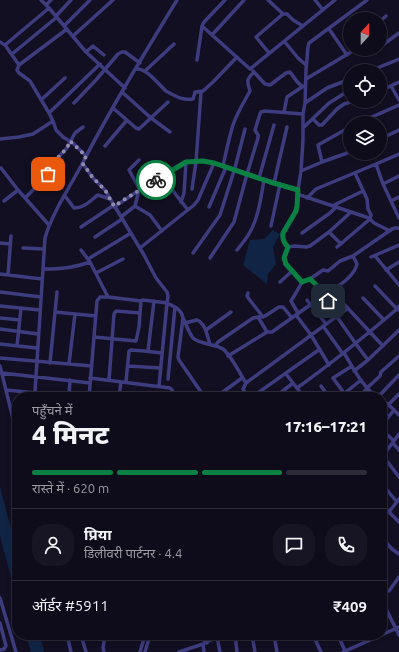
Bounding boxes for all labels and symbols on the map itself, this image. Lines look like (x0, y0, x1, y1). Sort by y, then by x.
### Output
north arrow (343, 12, 387, 56)
pin (31, 157, 65, 191)
courier (136, 160, 176, 200)
pin (311, 284, 345, 318)

